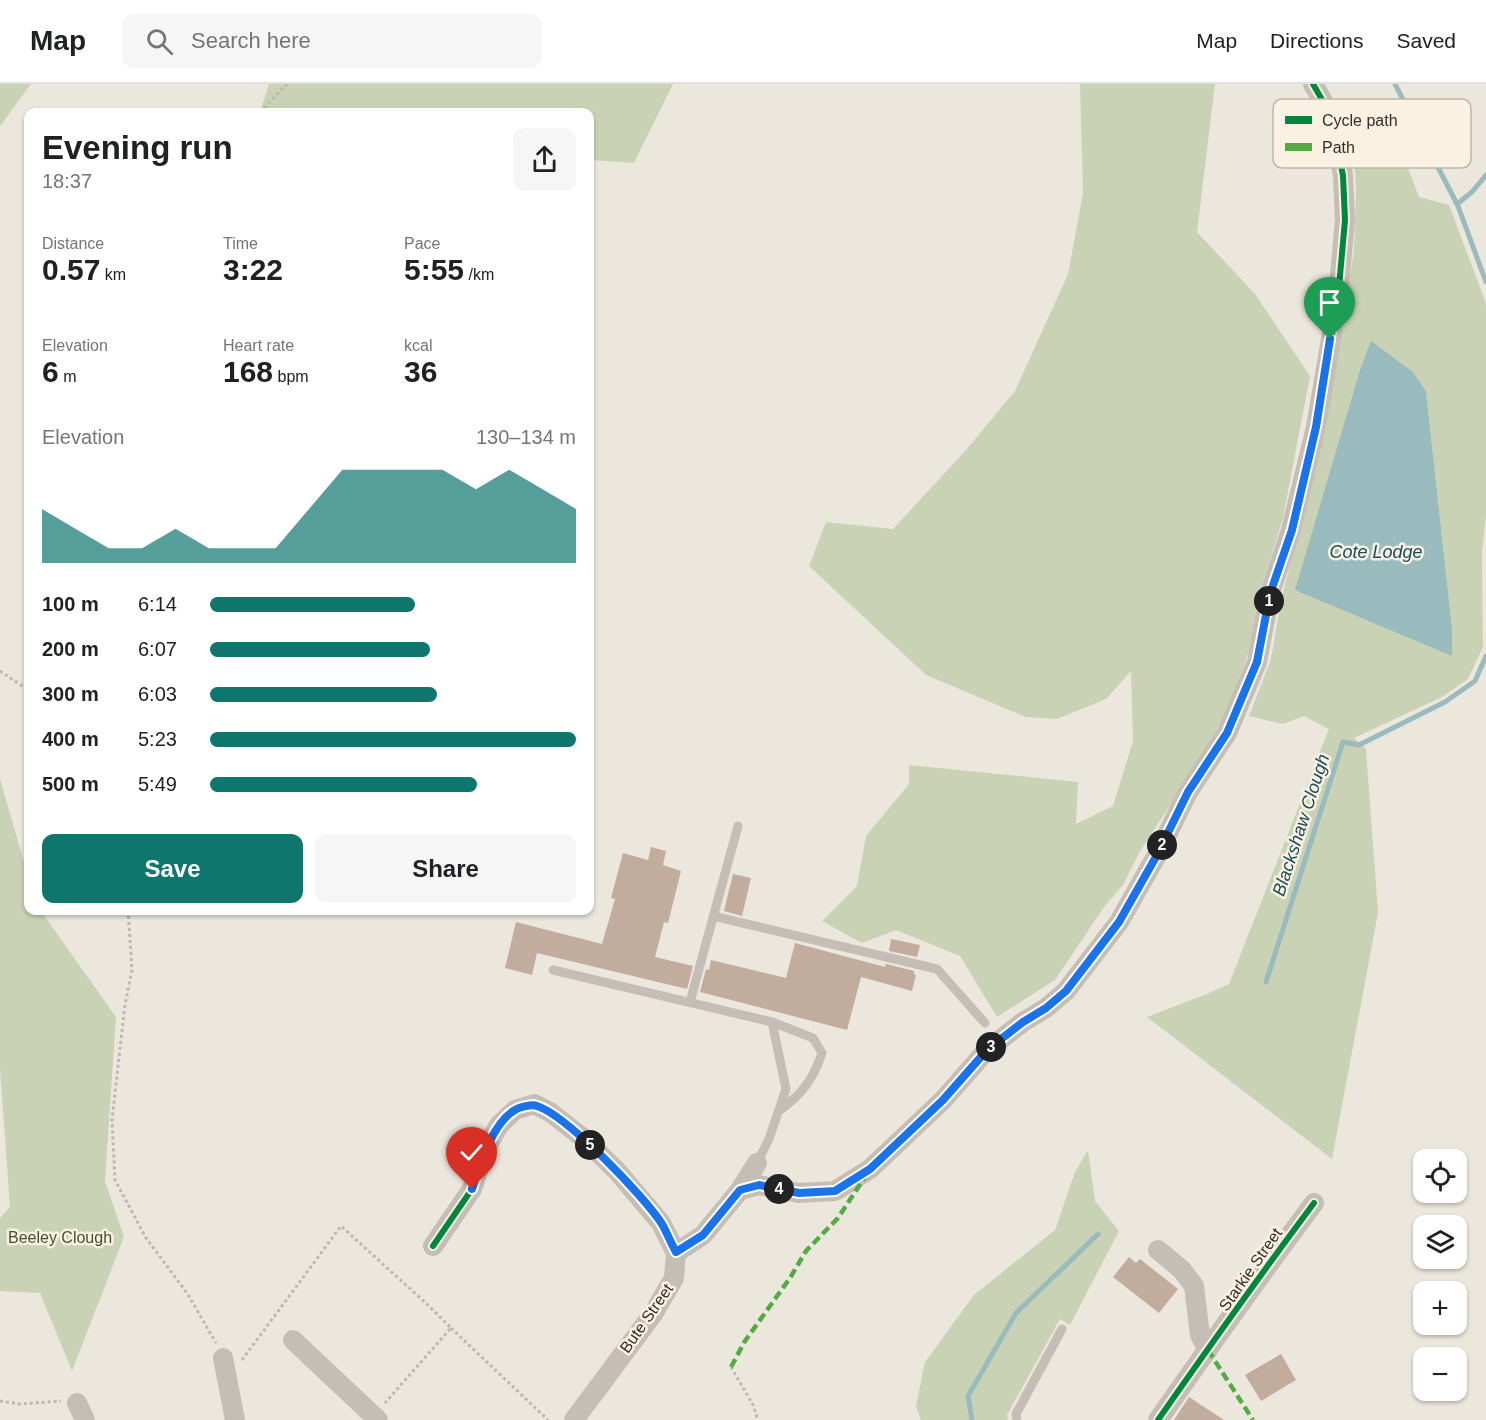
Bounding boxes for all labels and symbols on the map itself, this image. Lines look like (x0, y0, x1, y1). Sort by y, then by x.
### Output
legend (1273, 99, 1471, 168)
text: Cycle path (1322, 112, 1398, 129)
text: Path (1322, 139, 1355, 156)
pin (1304, 277, 1355, 339)
water label: Cote Lodge (1329, 542, 1423, 562)
pin: 1 (1254, 586, 1284, 616)
water label: Blackshaw Clough (1269, 751, 1333, 899)
pin: 2 (1147, 830, 1177, 860)
pin: 3 (976, 1032, 1006, 1062)
pin (446, 1127, 497, 1189)
pin: 5 (575, 1130, 605, 1160)
pin: 4 (764, 1174, 794, 1204)
street label: Starkie Street (1216, 1224, 1285, 1314)
park label: Beeley Clough (8, 1229, 112, 1246)
street label: Bute Street (616, 1280, 677, 1356)

